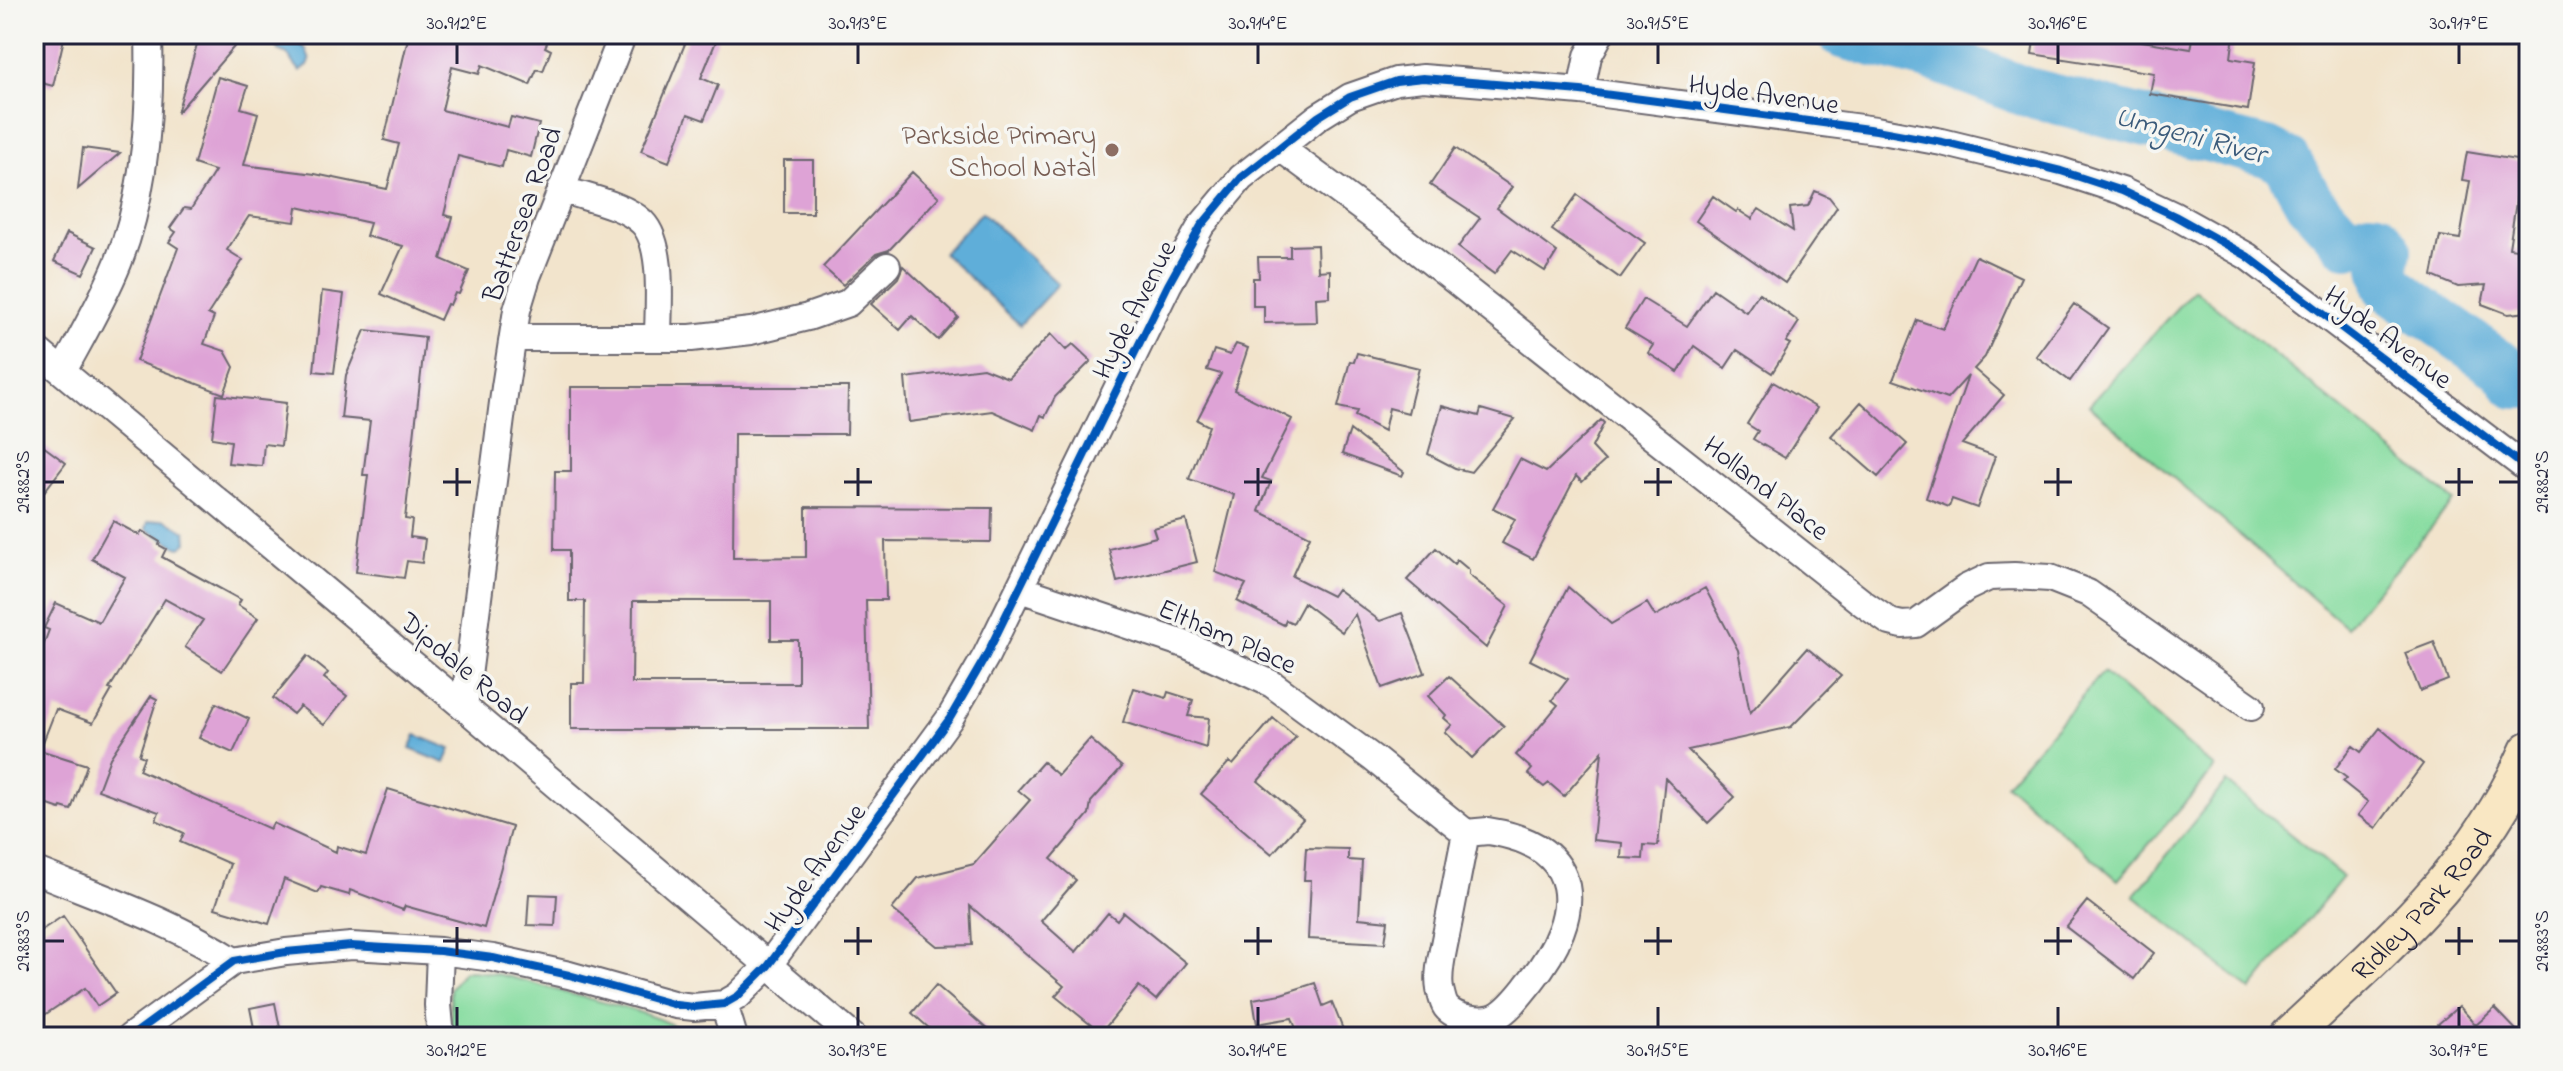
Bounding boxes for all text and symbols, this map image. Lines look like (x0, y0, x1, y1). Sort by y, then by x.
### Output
text: 30.912°E (427, 10, 487, 39)
text: 30.913°E (828, 10, 888, 39)
text: 30.914°E (1228, 10, 1288, 39)
text: 30.915°E (1627, 10, 1689, 39)
text: 30.916°E (2028, 10, 2088, 39)
text: 30.917°E (2429, 10, 2489, 39)
street label: Hyde Avenue (1686, 66, 1842, 127)
water label: Umgeni River (2110, 96, 2274, 179)
place label: Parkside Primary School Natal (901, 117, 1096, 190)
street label: Battersea Road (473, 122, 575, 310)
marker: Parkside Primary School Natal (1103, 141, 1121, 159)
street label: Hyde Avenue (1083, 233, 1189, 387)
street label: Hyde Avenue (2314, 277, 2460, 401)
street label: Holland Place (1693, 427, 1837, 552)
text: 29.882°S (10, 450, 39, 514)
text: 29.882°S (2529, 450, 2558, 514)
street label: Eltham Place (1151, 589, 1303, 687)
street label: Dipdale Road (389, 603, 536, 736)
street label: Hyde Avenue (756, 795, 878, 942)
street label: Ridley Park Road (2344, 820, 2505, 993)
text: 29.883°S (10, 910, 39, 972)
text: 29.883°S (2529, 910, 2558, 972)
text: 30.912°E (427, 1037, 487, 1066)
text: 30.913°E (828, 1037, 888, 1066)
text: 30.914°E (1228, 1037, 1288, 1066)
text: 30.915°E (1627, 1037, 1689, 1066)
text: 30.916°E (2028, 1037, 2088, 1066)
text: 30.917°E (2429, 1037, 2489, 1066)

